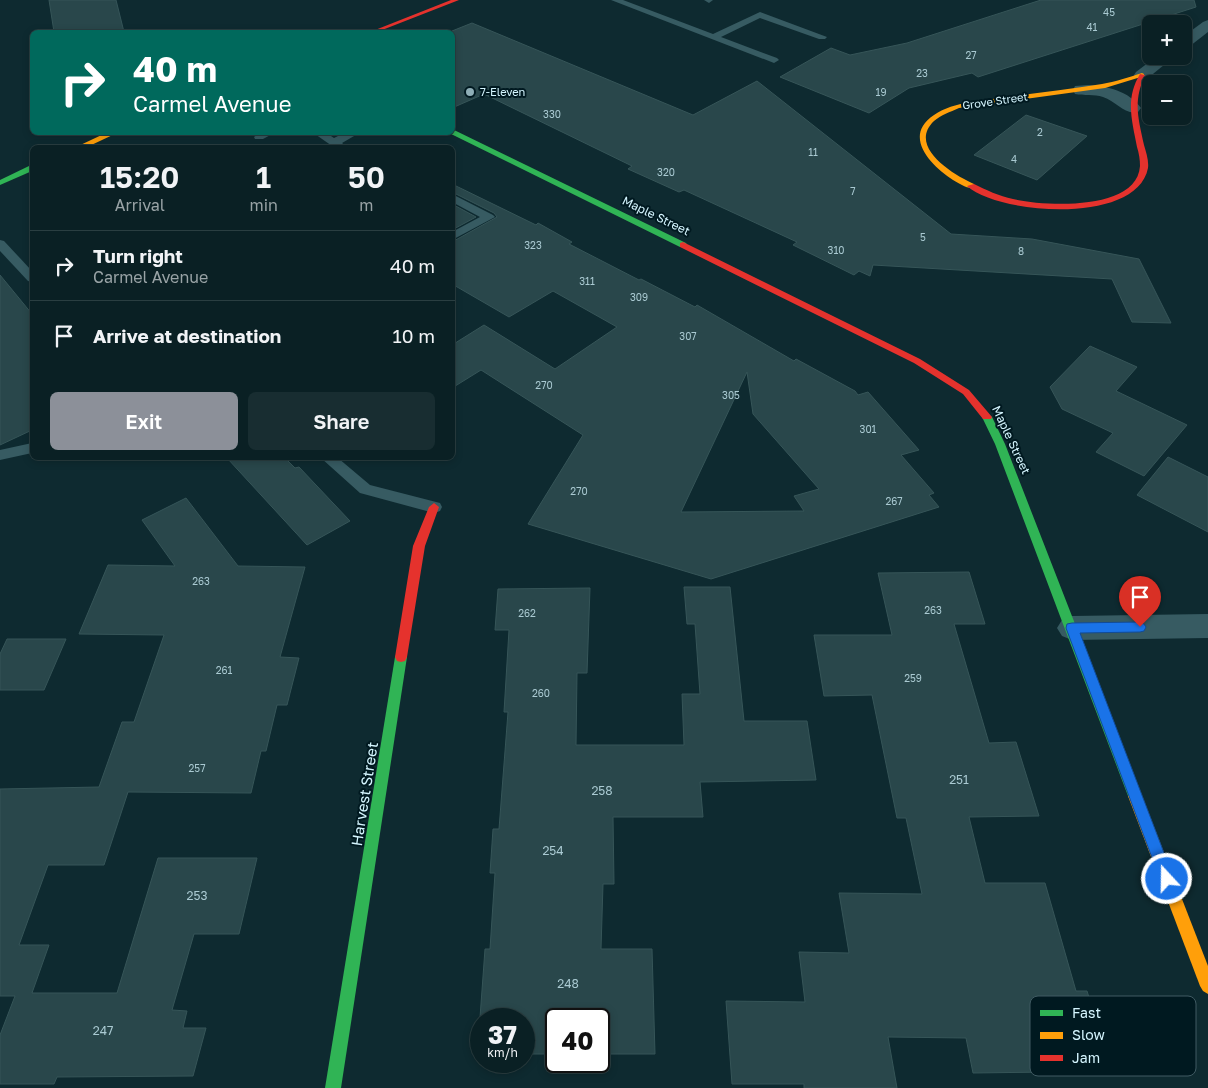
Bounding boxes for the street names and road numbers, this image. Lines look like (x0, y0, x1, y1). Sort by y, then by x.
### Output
street label: Grove Street (961, 89, 1028, 112)
street label: Maple Street (620, 193, 693, 239)
street label: Maple Street (989, 403, 1034, 477)
street label: Harvest Street (347, 741, 381, 847)

